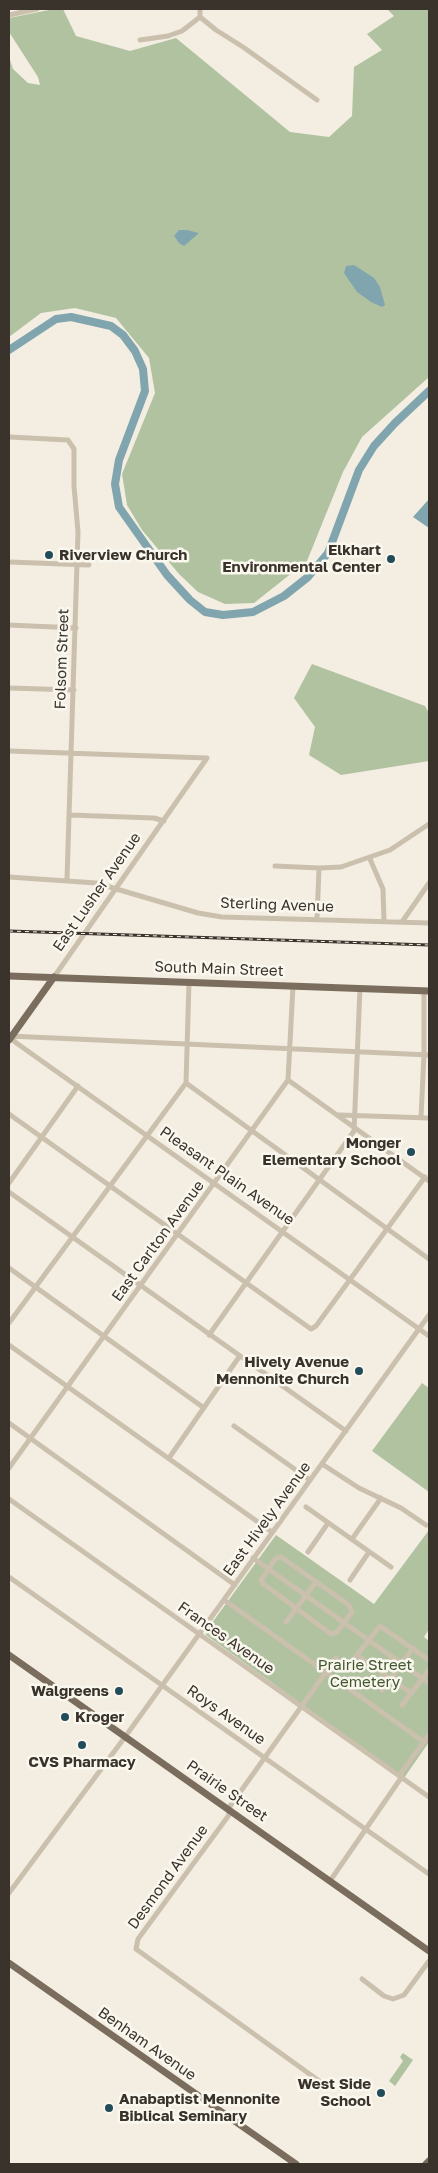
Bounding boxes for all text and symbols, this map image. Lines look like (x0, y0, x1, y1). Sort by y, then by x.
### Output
place label: Elkhart Environmental Center (222, 541, 381, 576)
place label: Riverview Church (59, 546, 187, 564)
marker: Riverview Church (43, 549, 55, 561)
marker: Elkhart Environmental Center (385, 553, 397, 565)
street label: Folsom Street (51, 608, 73, 710)
street label: East Lusher Avenue (49, 829, 145, 955)
street label: Sterling Avenue (220, 894, 334, 916)
street label: South Main Street (154, 958, 284, 980)
street label: Pleasant Plain Avenue (156, 1123, 298, 1229)
place label: Monger Elementary School (262, 1134, 401, 1169)
marker: Monger Elementary School (405, 1146, 417, 1158)
street label: East Carlton Avenue (108, 1177, 208, 1305)
place label: Hively Avenue Mennonite Church (216, 1353, 349, 1388)
marker: Hively Avenue Mennonite Church (353, 1365, 365, 1377)
street label: East Hively Avenue (219, 1458, 315, 1580)
street label: Frances Avenue (174, 1598, 278, 1678)
park label: Prairie Street Cemetery (318, 1656, 412, 1691)
street label: Roys Avenue (183, 1681, 269, 1749)
place label: Walgreens (31, 1682, 109, 1700)
marker: Walgreens (113, 1685, 125, 1697)
place label: Kroger (75, 1708, 124, 1726)
marker: Kroger (59, 1711, 71, 1723)
marker: CVS Pharmacy (76, 1739, 88, 1751)
place label: CVS Pharmacy (28, 1753, 136, 1771)
street label: Prairie Street (183, 1756, 271, 1826)
street label: Desmond Avenue (124, 1821, 212, 1933)
street label: Benham Avenue (94, 2003, 200, 2085)
place label: West Side School (298, 2075, 371, 2110)
marker: West Side School (375, 2087, 387, 2099)
place label: Anabaptist Mennonite Biblical Seminary (119, 2090, 280, 2125)
marker: Anabaptist Mennonite Biblical Seminary (103, 2102, 115, 2114)

